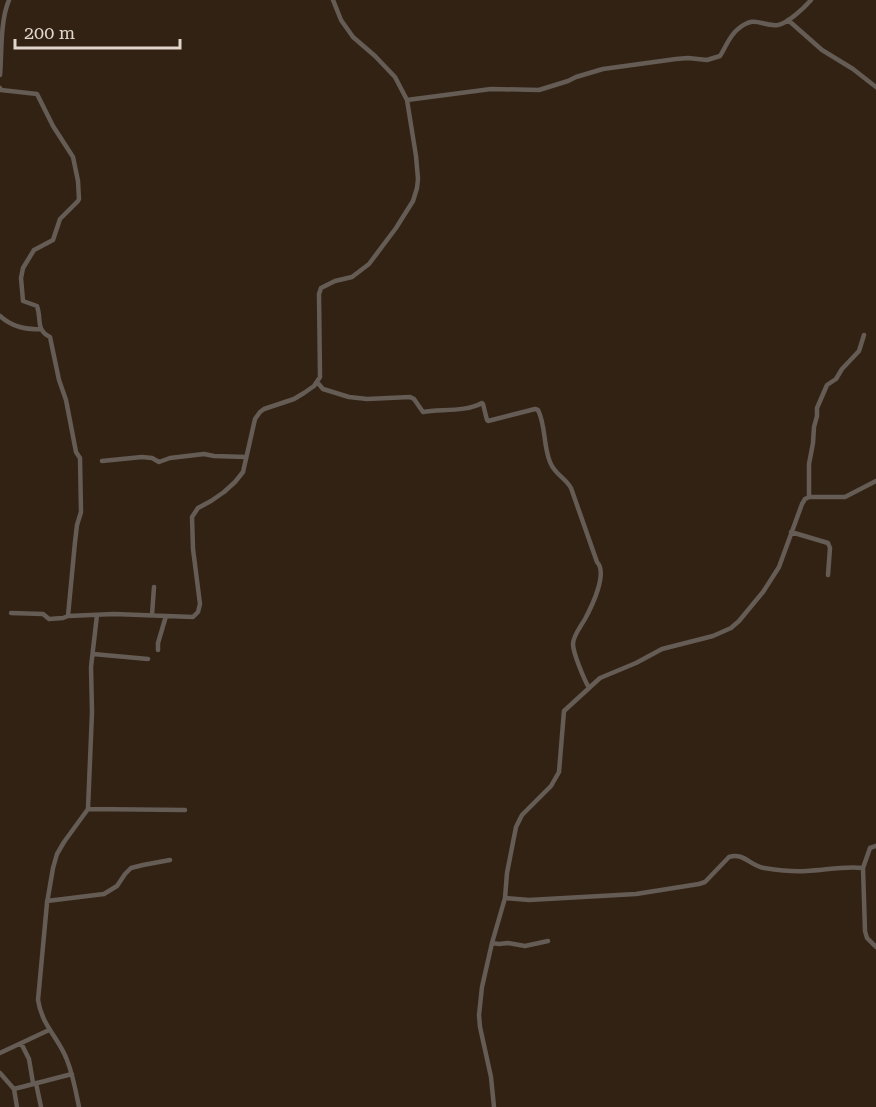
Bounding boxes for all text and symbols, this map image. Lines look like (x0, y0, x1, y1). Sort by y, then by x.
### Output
scale bar (15, 12, 180, 50)
text: 200 m (24, 22, 75, 43)

